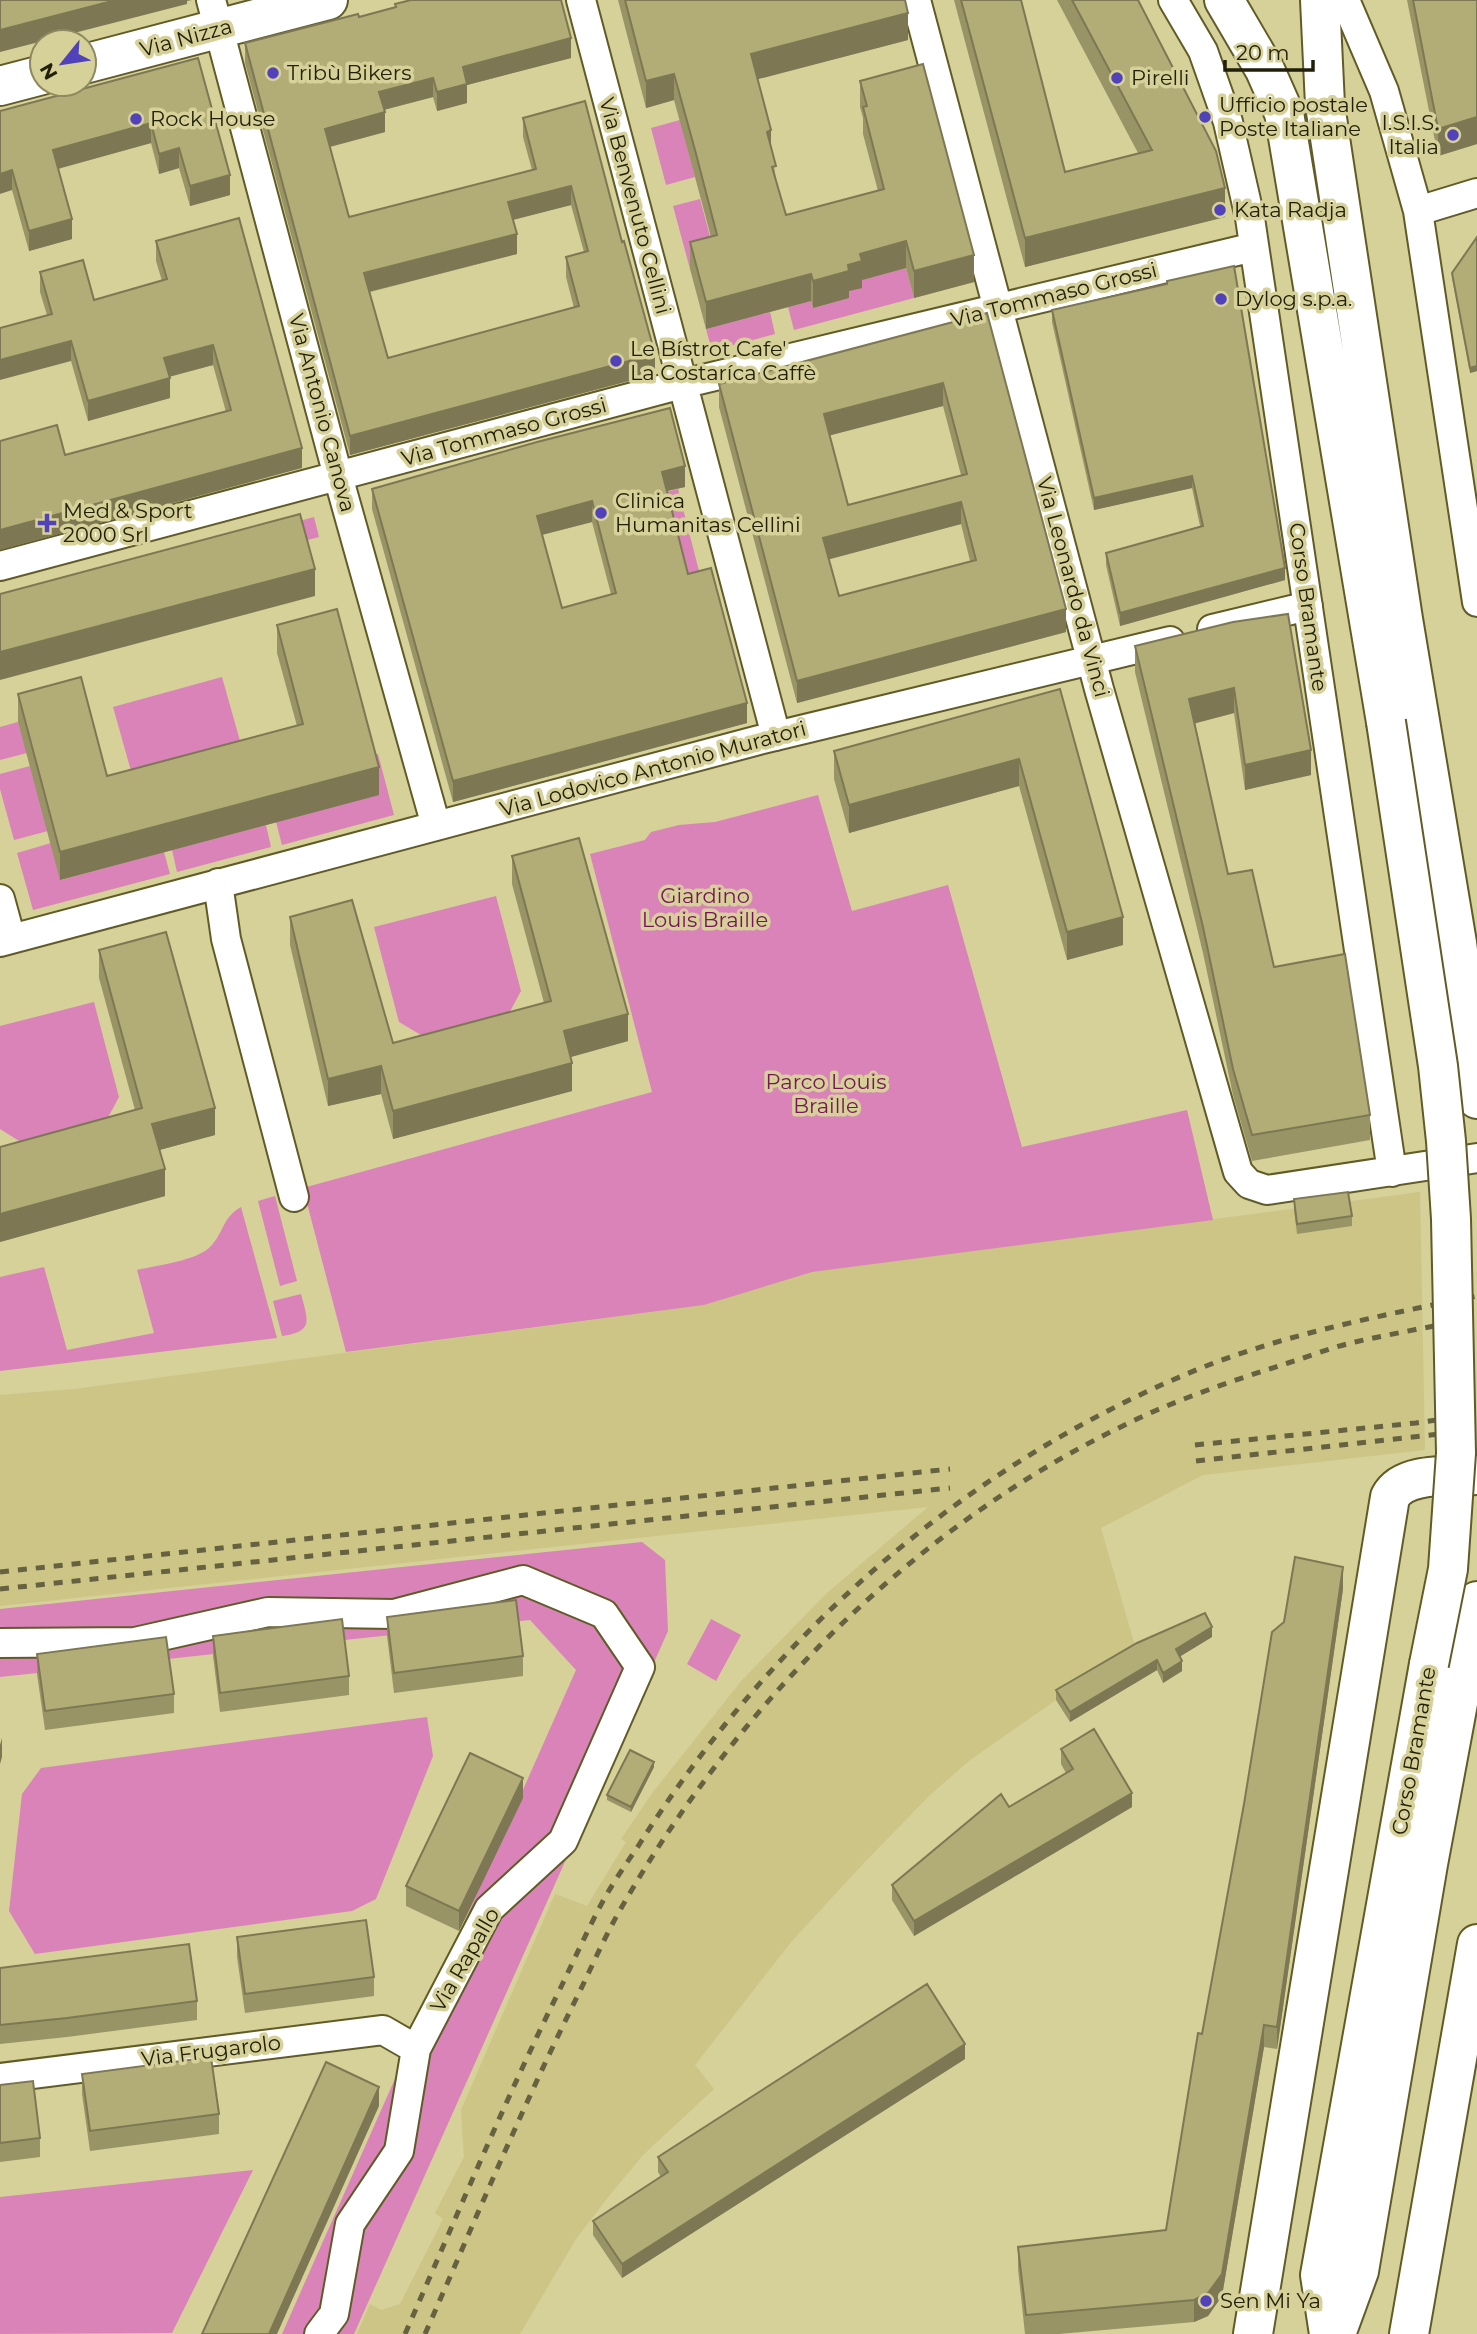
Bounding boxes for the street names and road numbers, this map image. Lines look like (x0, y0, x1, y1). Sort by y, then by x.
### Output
street label: Via Nizza (137, 13, 235, 62)
street label: Via Benvenuto Cellini (595, 95, 676, 317)
street label: Via Tommaso Grossi (948, 257, 1159, 332)
street label: Via Antonio Canova (284, 311, 361, 515)
street label: Via Tommaso Grossi (399, 392, 609, 471)
street label: Via Leonardo da Vinci (1032, 474, 1115, 700)
street label: Corso Bramante (1284, 521, 1333, 693)
street label: Via Lodovico Antonio Muratori (497, 716, 809, 821)
street label: Corso Bramante (1386, 1665, 1441, 1837)
street label: Via Rapallo (425, 1903, 504, 2016)
street label: Via Frugarolo (140, 2030, 282, 2071)

